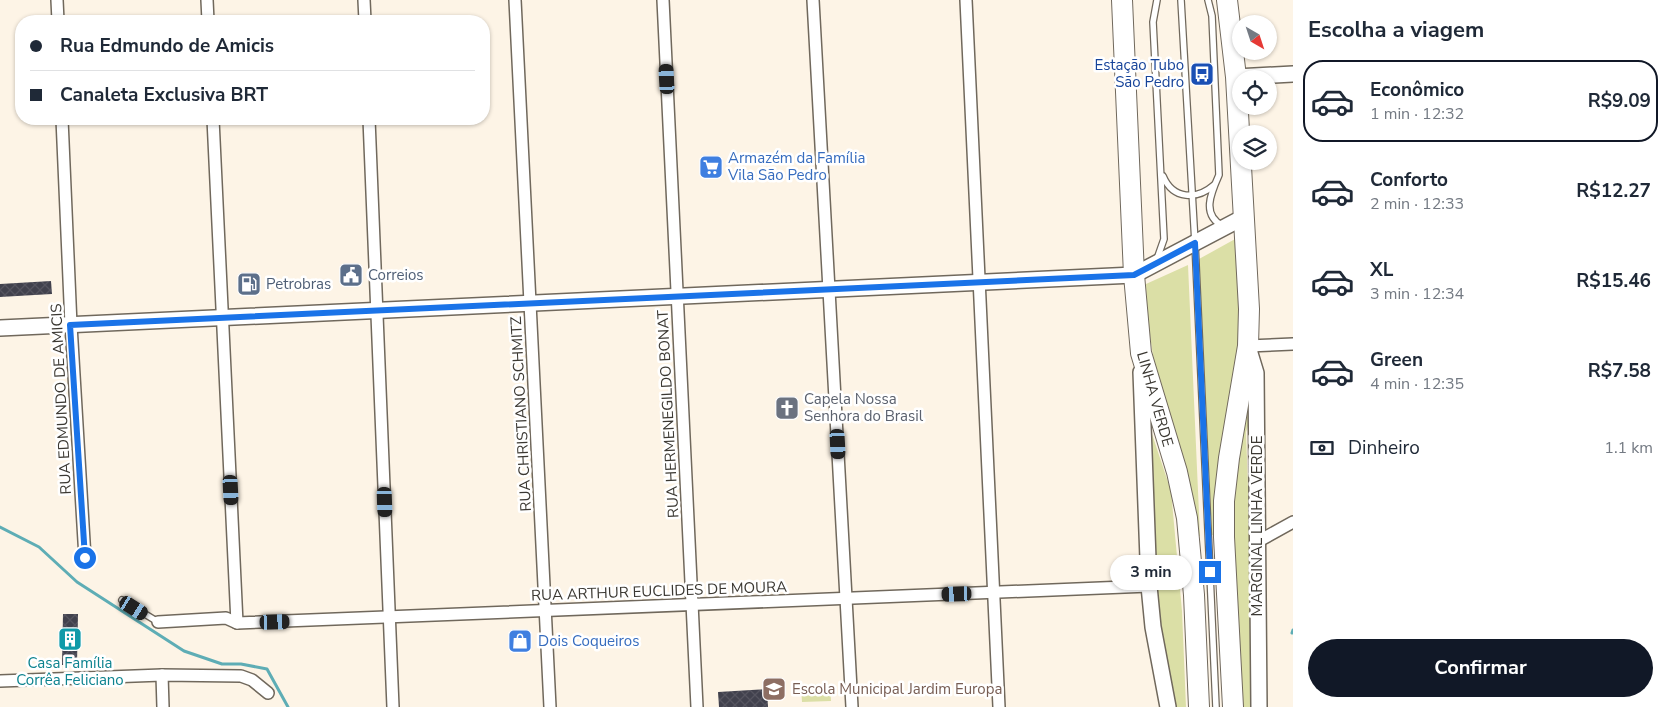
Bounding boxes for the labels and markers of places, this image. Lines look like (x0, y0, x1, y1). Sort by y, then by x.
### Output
place label: Estação Tubo São Pedro (1095, 55, 1184, 92)
bus stop icon: Estação Tubo São Pedro (1189, 61, 1215, 87)
place label: Armazém da Família Vila São Pedro (727, 148, 865, 185)
supermarket icon: Armazém da Família Vila São Pedro (698, 154, 724, 180)
public building icon: Correios (338, 262, 364, 288)
place label: Correios (368, 265, 424, 285)
fuel station icon: Petrobras (236, 271, 262, 297)
place label: Petrobras (266, 274, 331, 294)
place label: Capela Nossa Senhora do Brasil (804, 389, 924, 426)
church icon: Capela Nossa Senhora do Brasil (774, 395, 800, 421)
building icon: Casa Família Corrêa Feliciano (57, 626, 83, 652)
shop icon: Dois Coqueiros (507, 628, 533, 654)
place label: Dois Coqueiros (538, 631, 639, 651)
place label: Casa Família Corrêa Feliciano (16, 653, 124, 690)
school or university icon: Escola Municipal Jardim Europa (761, 676, 787, 702)
place label: Escola Municipal Jardim Europa (792, 679, 1002, 699)

